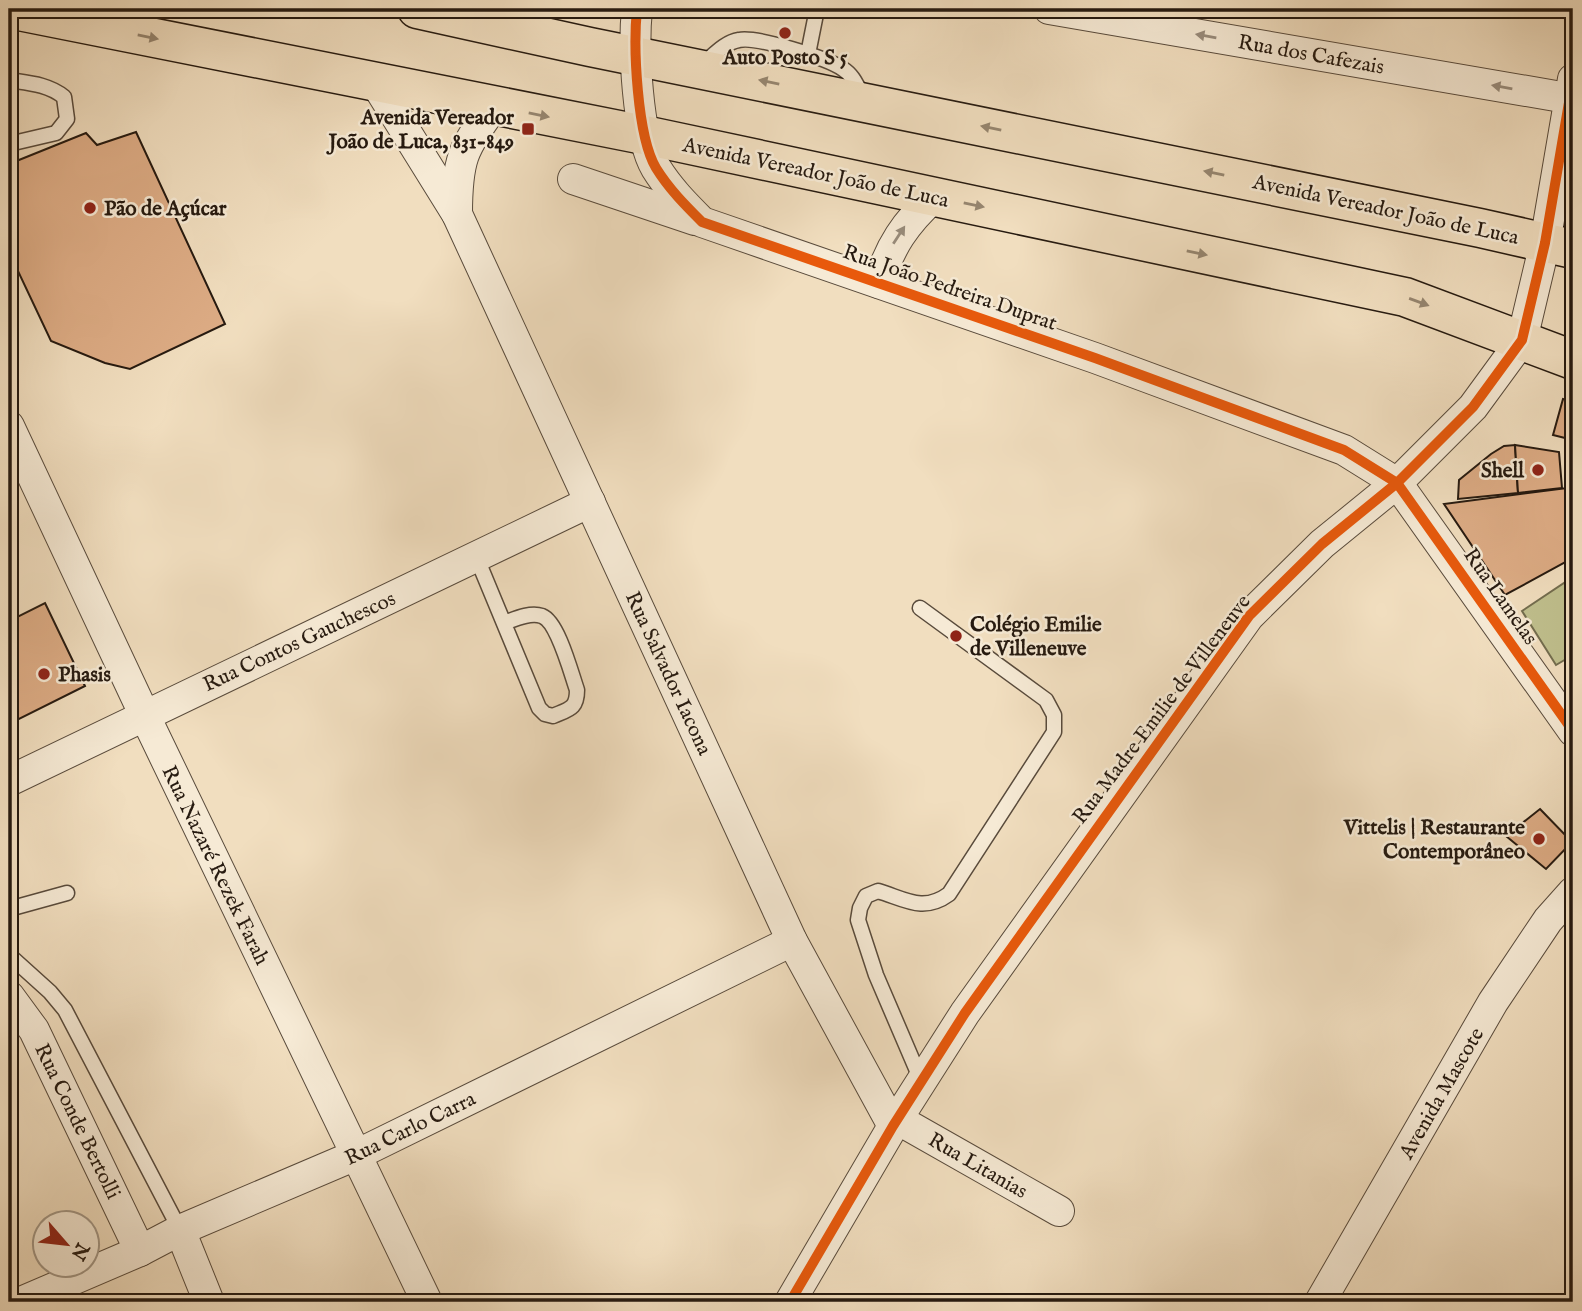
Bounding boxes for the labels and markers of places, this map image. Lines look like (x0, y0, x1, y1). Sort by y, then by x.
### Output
marker: Auto Posto S 5 (777, 25, 793, 41)
place label: Auto Posto S 5 (722, 45, 848, 72)
place label: Avenida Vereador João de Luca, 831-849 (326, 105, 514, 156)
marker: Avenida Vereador João de Luca, 831-849 (520, 121, 536, 137)
place label: Pão de Açúcar (104, 196, 227, 223)
marker: Pão de Açúcar (82, 200, 98, 216)
place label: Shell (1481, 458, 1525, 485)
marker: Shell (1530, 462, 1546, 478)
place label: Colégio Emilie de Villeneuve (970, 612, 1102, 663)
marker: Colégio Emilie de Villeneuve (948, 628, 964, 644)
place label: Phasis (58, 662, 111, 689)
marker: Phasis (36, 666, 52, 682)
place label: Vittelis | Restaurante Contemporâneo (1343, 815, 1526, 866)
marker: Vittelis | Restaurante Contemporâneo (1531, 831, 1547, 847)

